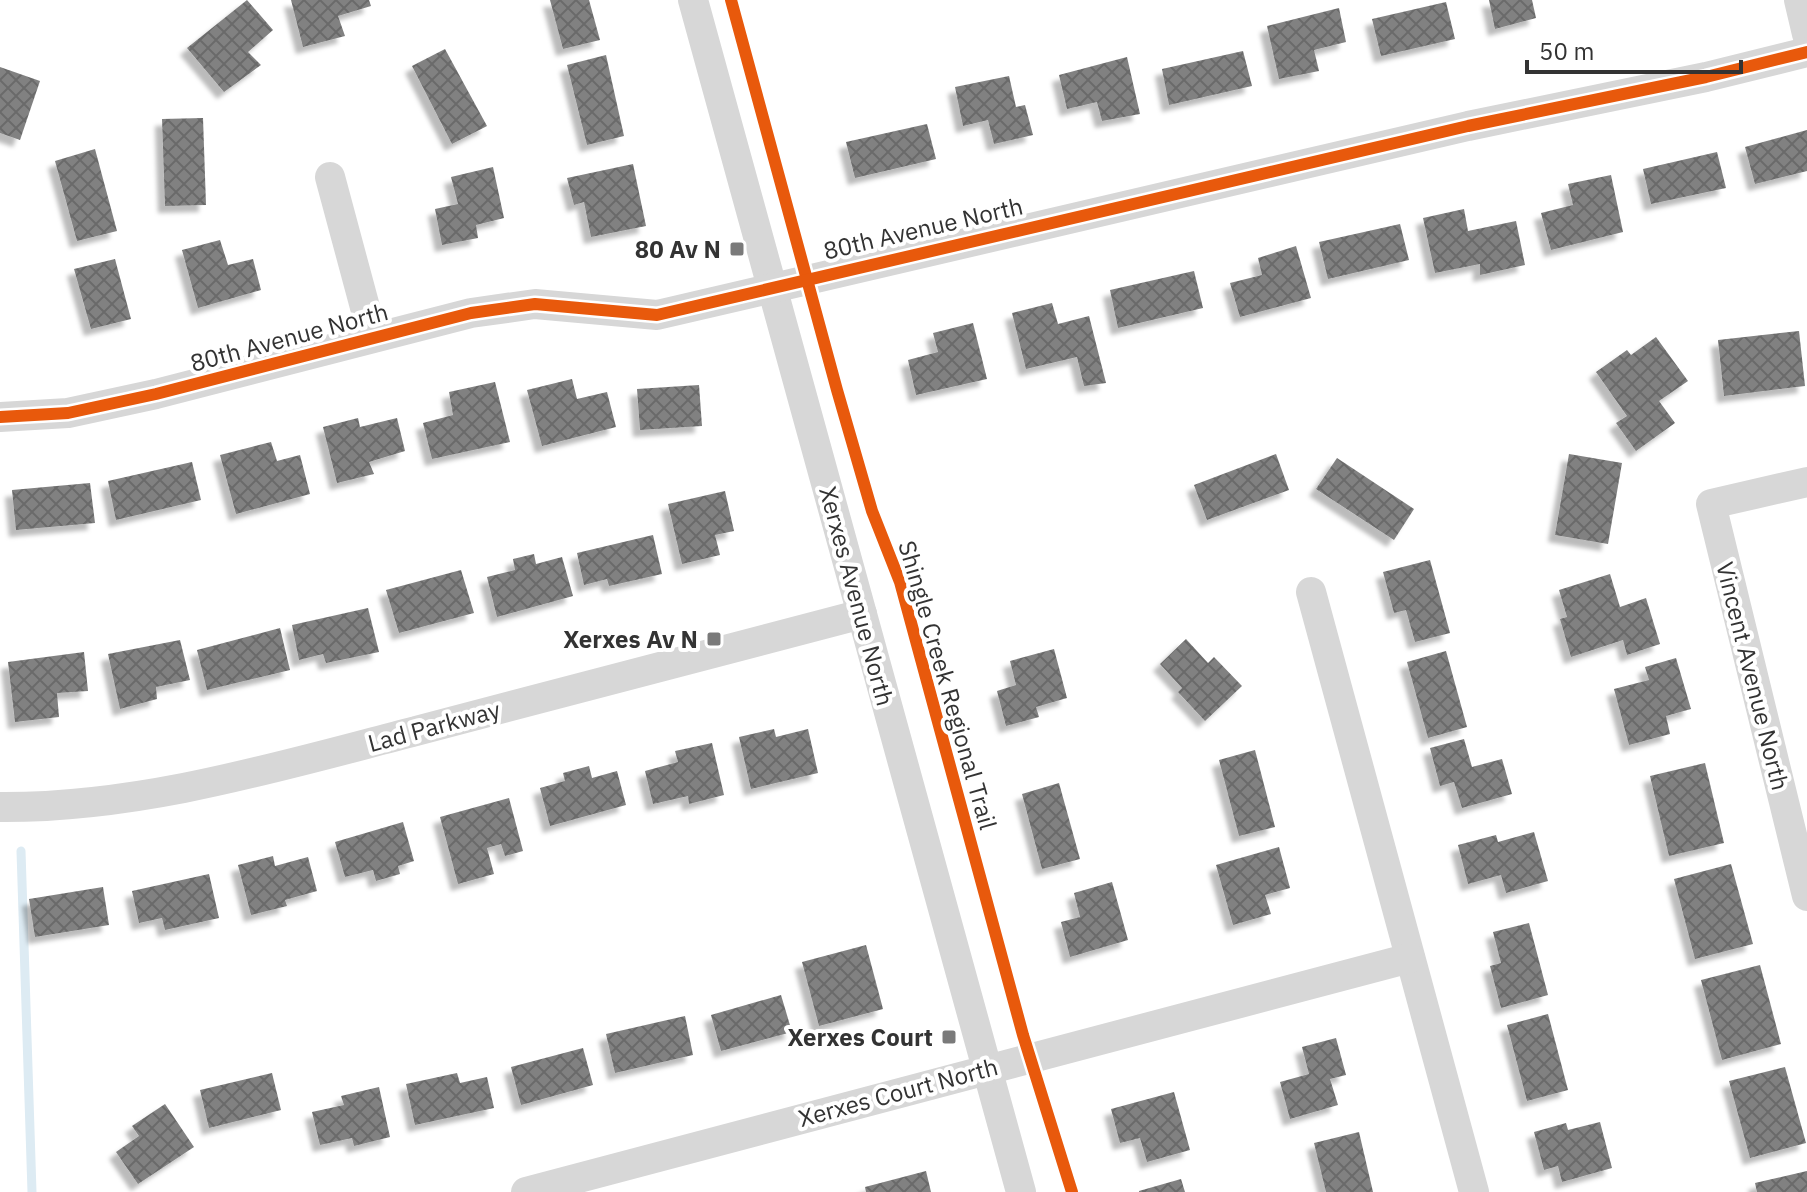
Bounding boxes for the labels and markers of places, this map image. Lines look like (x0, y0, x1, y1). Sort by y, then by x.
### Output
place label: 80 Av N (635, 233, 721, 265)
marker: 80 Av N (728, 240, 746, 258)
place label: Xerxes Av N (563, 623, 698, 655)
marker: Xerxes Av N (705, 630, 723, 648)
place label: Xerxes Court (787, 1021, 933, 1053)
marker: Xerxes Court (940, 1028, 958, 1046)

